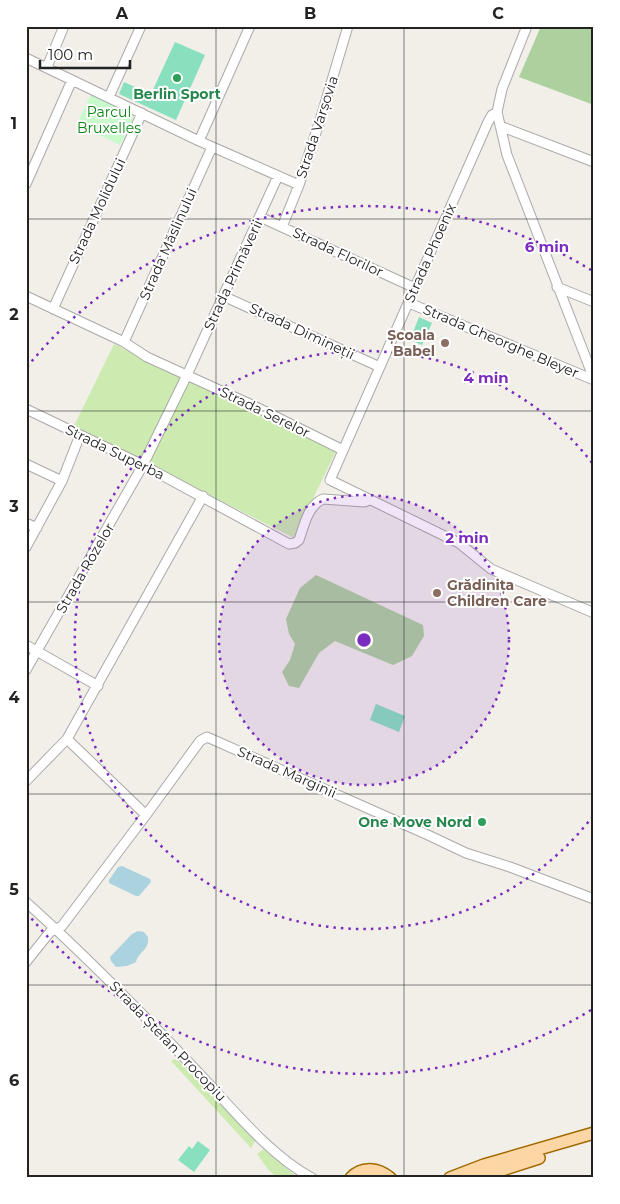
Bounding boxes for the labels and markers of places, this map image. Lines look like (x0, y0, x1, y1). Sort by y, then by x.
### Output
marker: Berlin Sport (171, 72, 183, 84)
place label: Berlin Sport (133, 85, 221, 103)
place label: Școala Babel (387, 326, 435, 360)
marker: Școala Babel (439, 337, 451, 349)
place label: Grădinița Children Care (447, 576, 547, 610)
marker: Grădinița Children Care (431, 587, 443, 599)
centre of rings (355, 631, 373, 649)
place label: One Move Nord (358, 813, 472, 831)
marker: One Move Nord (476, 816, 488, 828)

